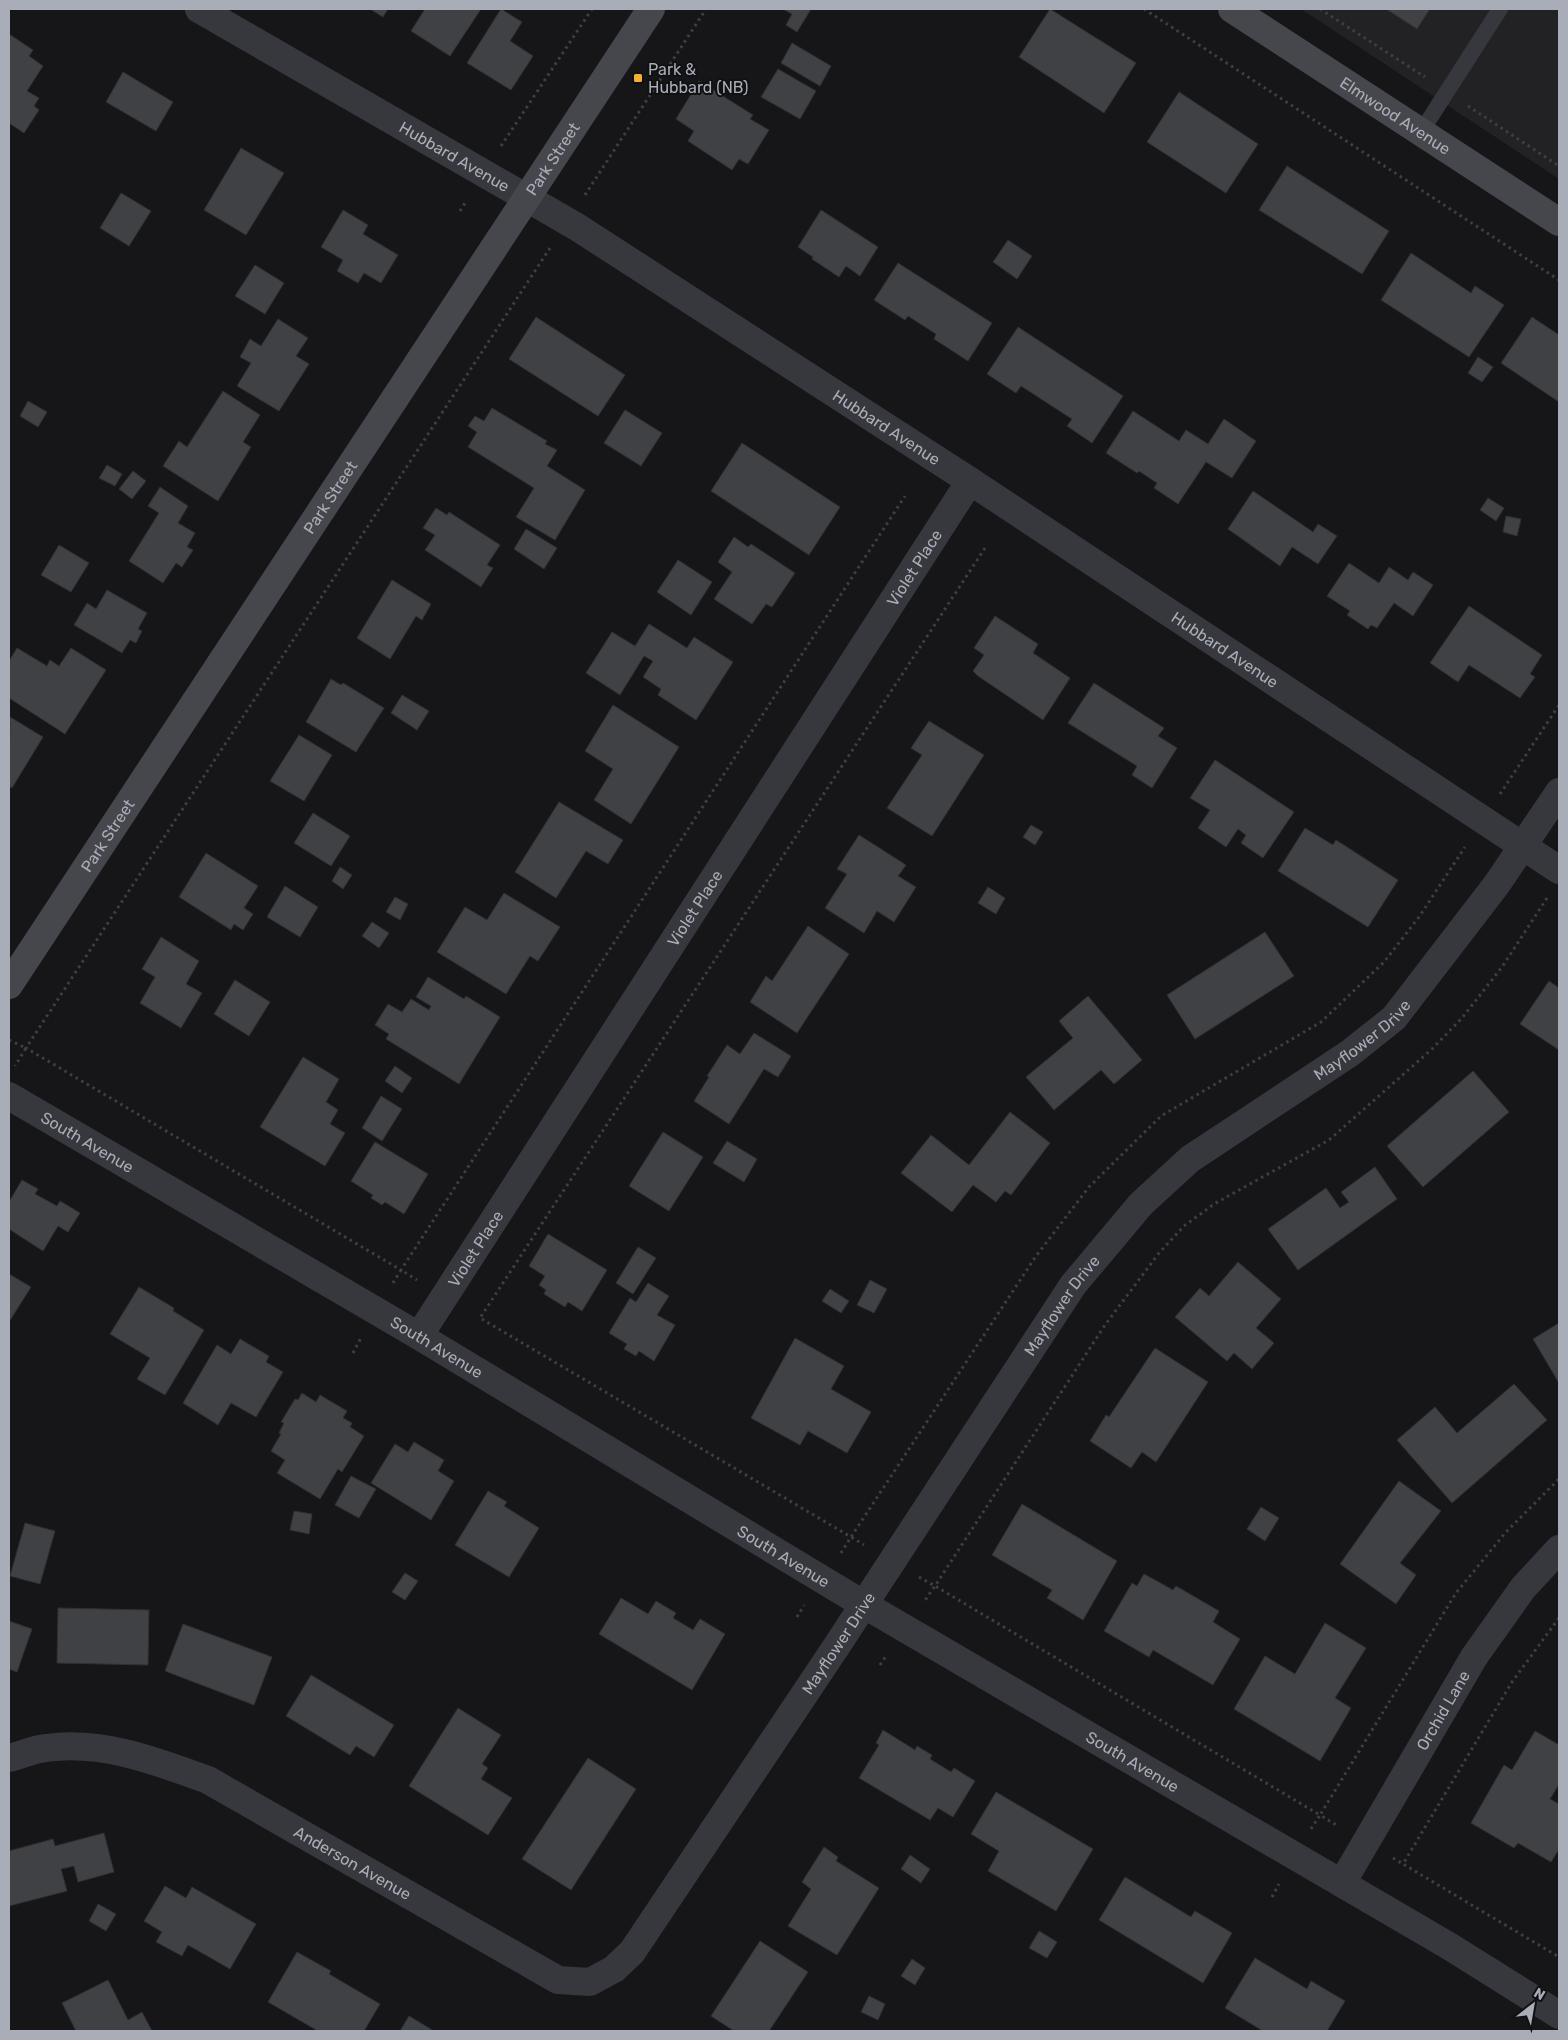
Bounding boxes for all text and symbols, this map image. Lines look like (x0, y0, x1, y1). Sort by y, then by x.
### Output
place label: Park & Hubbard (NB) (648, 60, 749, 97)
marker: Park & Hubbard (NB) (632, 72, 644, 84)
street label: Elmwood Avenue (1337, 73, 1454, 158)
street label: Hubbard Avenue (396, 117, 513, 196)
street label: Park Street (522, 119, 583, 199)
street label: Hubbard Avenue (829, 385, 944, 469)
street label: Park Street (299, 457, 361, 537)
street label: Violet Place (882, 526, 946, 610)
street label: Hubbard Avenue (1168, 607, 1282, 692)
street label: Park Street (77, 795, 138, 876)
street label: Violet Place (663, 866, 726, 950)
street label: Mayflower Drive (1310, 996, 1414, 1084)
street label: South Avenue (38, 1107, 137, 1177)
street label: Violet Place (444, 1207, 507, 1290)
street label: Mayflower Drive (1020, 1251, 1104, 1359)
street label: South Avenue (387, 1312, 487, 1382)
street label: South Avenue (734, 1521, 833, 1591)
street label: Mayflower Drive (798, 1588, 879, 1698)
street label: Orchid Lane (1412, 1667, 1474, 1754)
street label: South Avenue (1083, 1727, 1183, 1796)
street label: Anderson Avenue (291, 1822, 415, 1904)
north arrow (1508, 1980, 1558, 2030)
text: N (1531, 1984, 1548, 2004)

